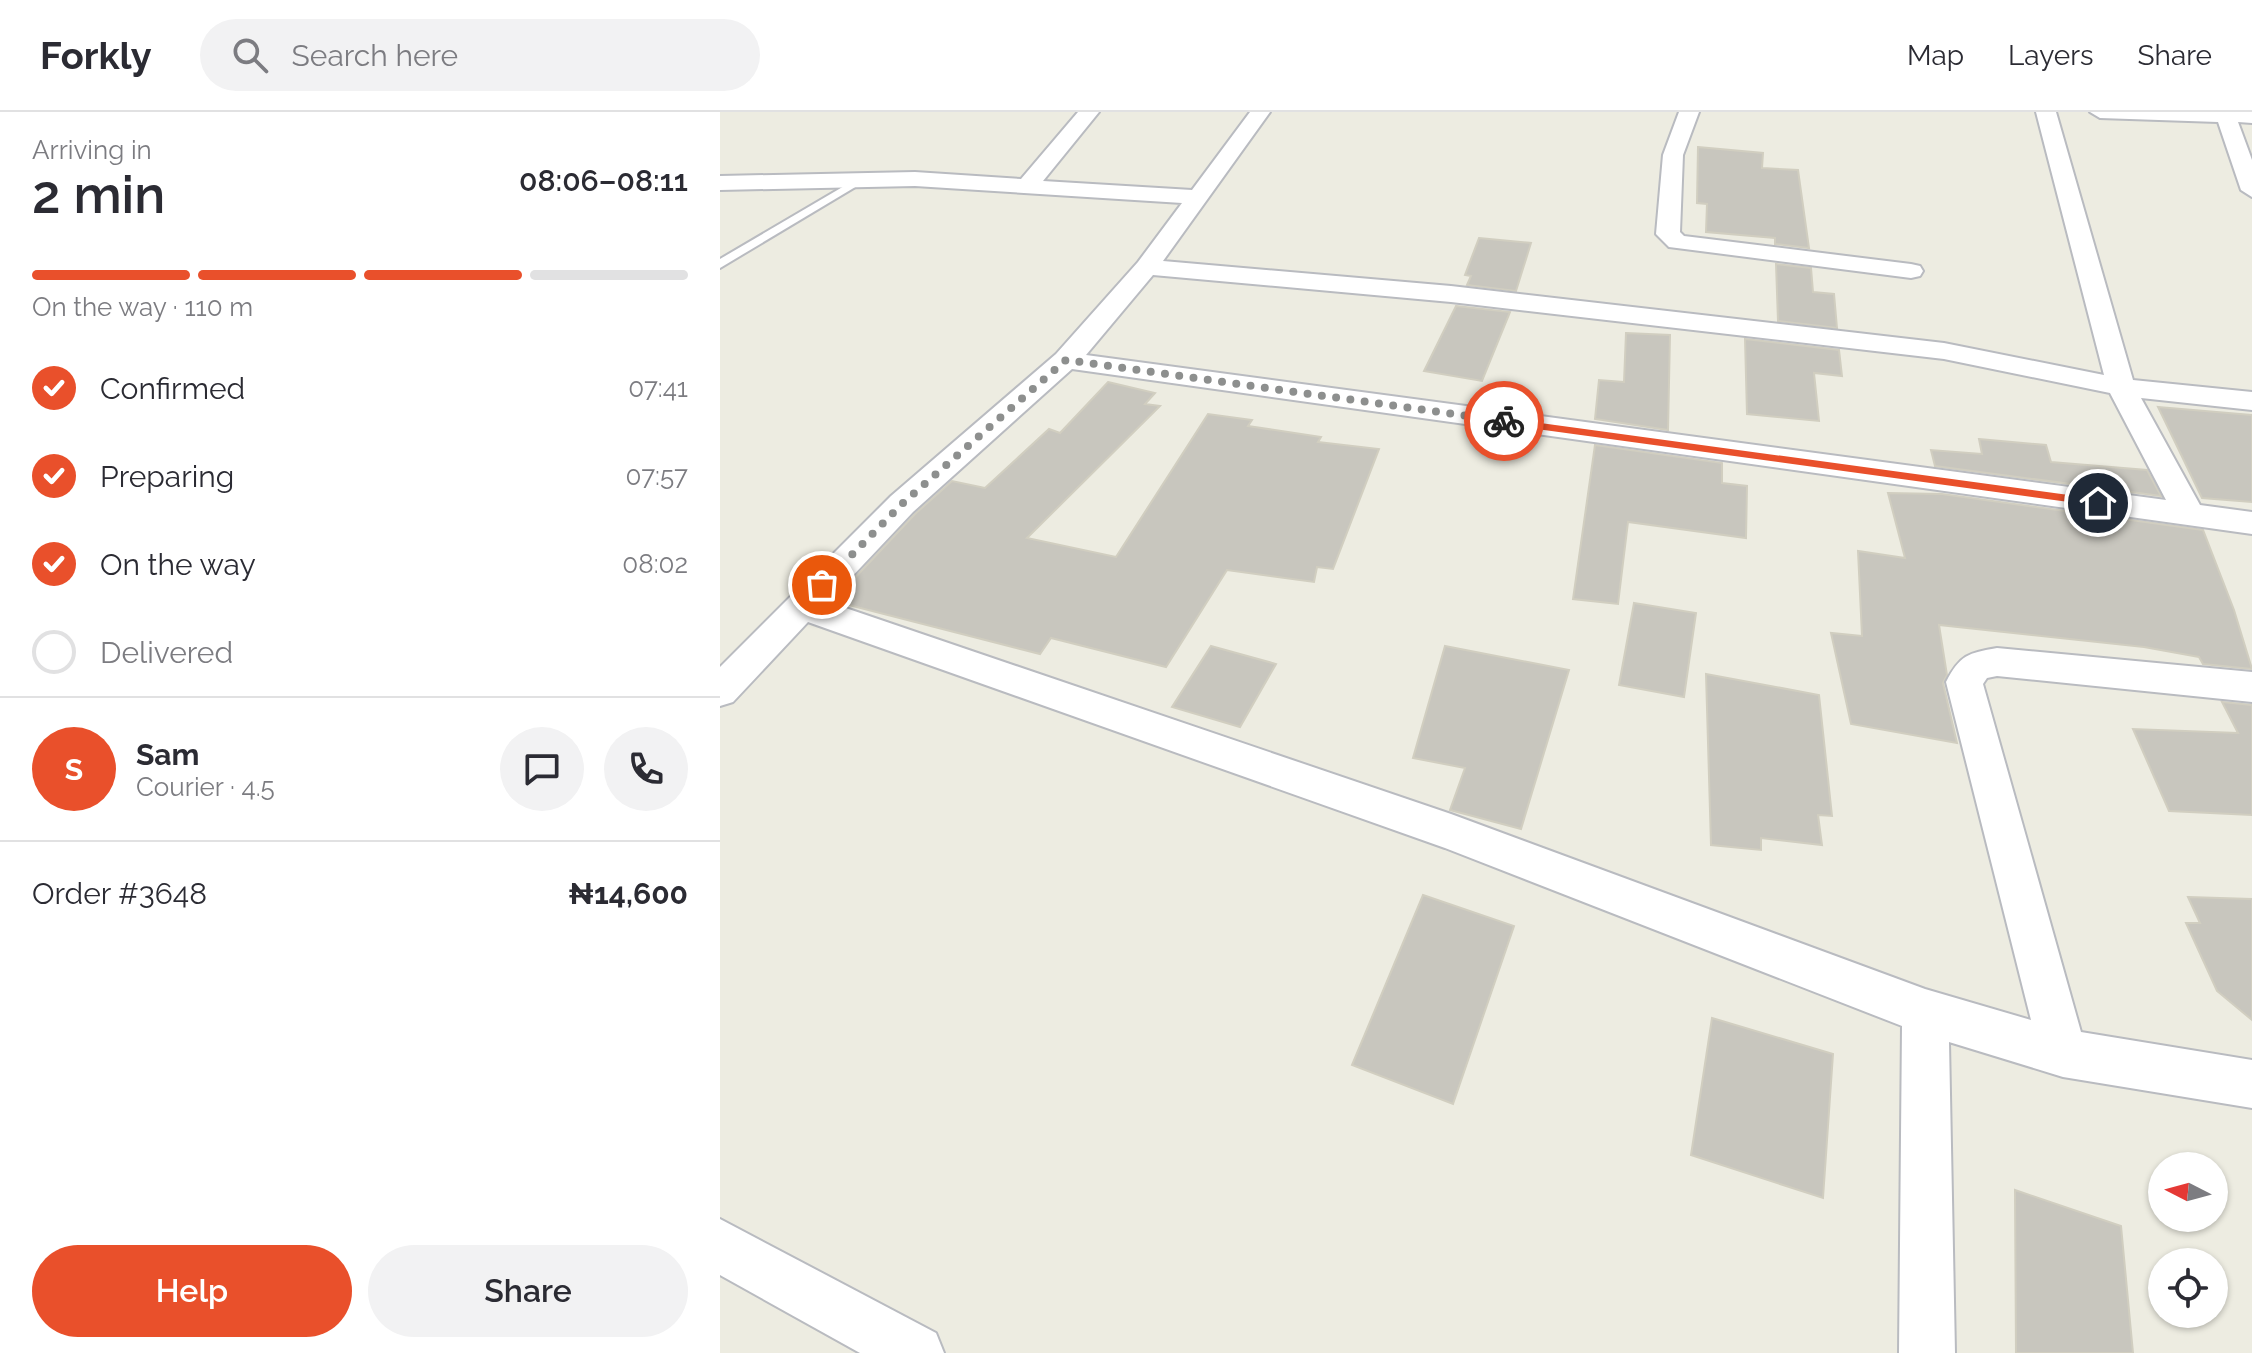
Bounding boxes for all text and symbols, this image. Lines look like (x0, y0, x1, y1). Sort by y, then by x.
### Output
search box (200, 19, 760, 91)
text: Forkly (40, 33, 152, 78)
icon: search (228, 33, 272, 77)
text: Search here (292, 38, 458, 73)
text: Map (1907, 39, 1964, 72)
text: Layers (2008, 39, 2094, 72)
text: Share (2138, 39, 2212, 72)
text: Arriving in (32, 135, 152, 165)
text: 08:06–08:11 (519, 163, 688, 198)
text: 2 min (32, 164, 165, 225)
text: On the way · 110 m (32, 292, 253, 322)
icon: check (32, 366, 76, 410)
text: Confirmed (100, 371, 245, 406)
text: 07:41 (628, 373, 688, 403)
courier (1464, 381, 1544, 461)
icon: bike (1482, 399, 1526, 443)
icon: check (32, 454, 76, 498)
text: Preparing (100, 459, 234, 494)
text: 07:57 (625, 461, 688, 491)
pin (2064, 469, 2132, 537)
icon: home (2076, 481, 2120, 525)
icon: check (32, 542, 76, 586)
text: On the way (100, 547, 256, 582)
text: 08:02 (622, 549, 688, 579)
pin (788, 551, 856, 619)
icon: bag (800, 563, 844, 607)
text: Delivered (100, 635, 233, 670)
button: chat (500, 727, 584, 811)
button: phone (604, 727, 688, 811)
text: Sam (136, 737, 199, 772)
text: S (65, 752, 83, 787)
text: Courier · 4.5 (136, 772, 275, 802)
text: Order #3648 (32, 876, 207, 911)
text: ₦14,600 (568, 876, 688, 911)
north arrow (2148, 1152, 2228, 1232)
map controls (2148, 1152, 2228, 1328)
button: Help (32, 1245, 352, 1337)
button: Share (368, 1245, 688, 1337)
button: locate (2148, 1248, 2228, 1328)

